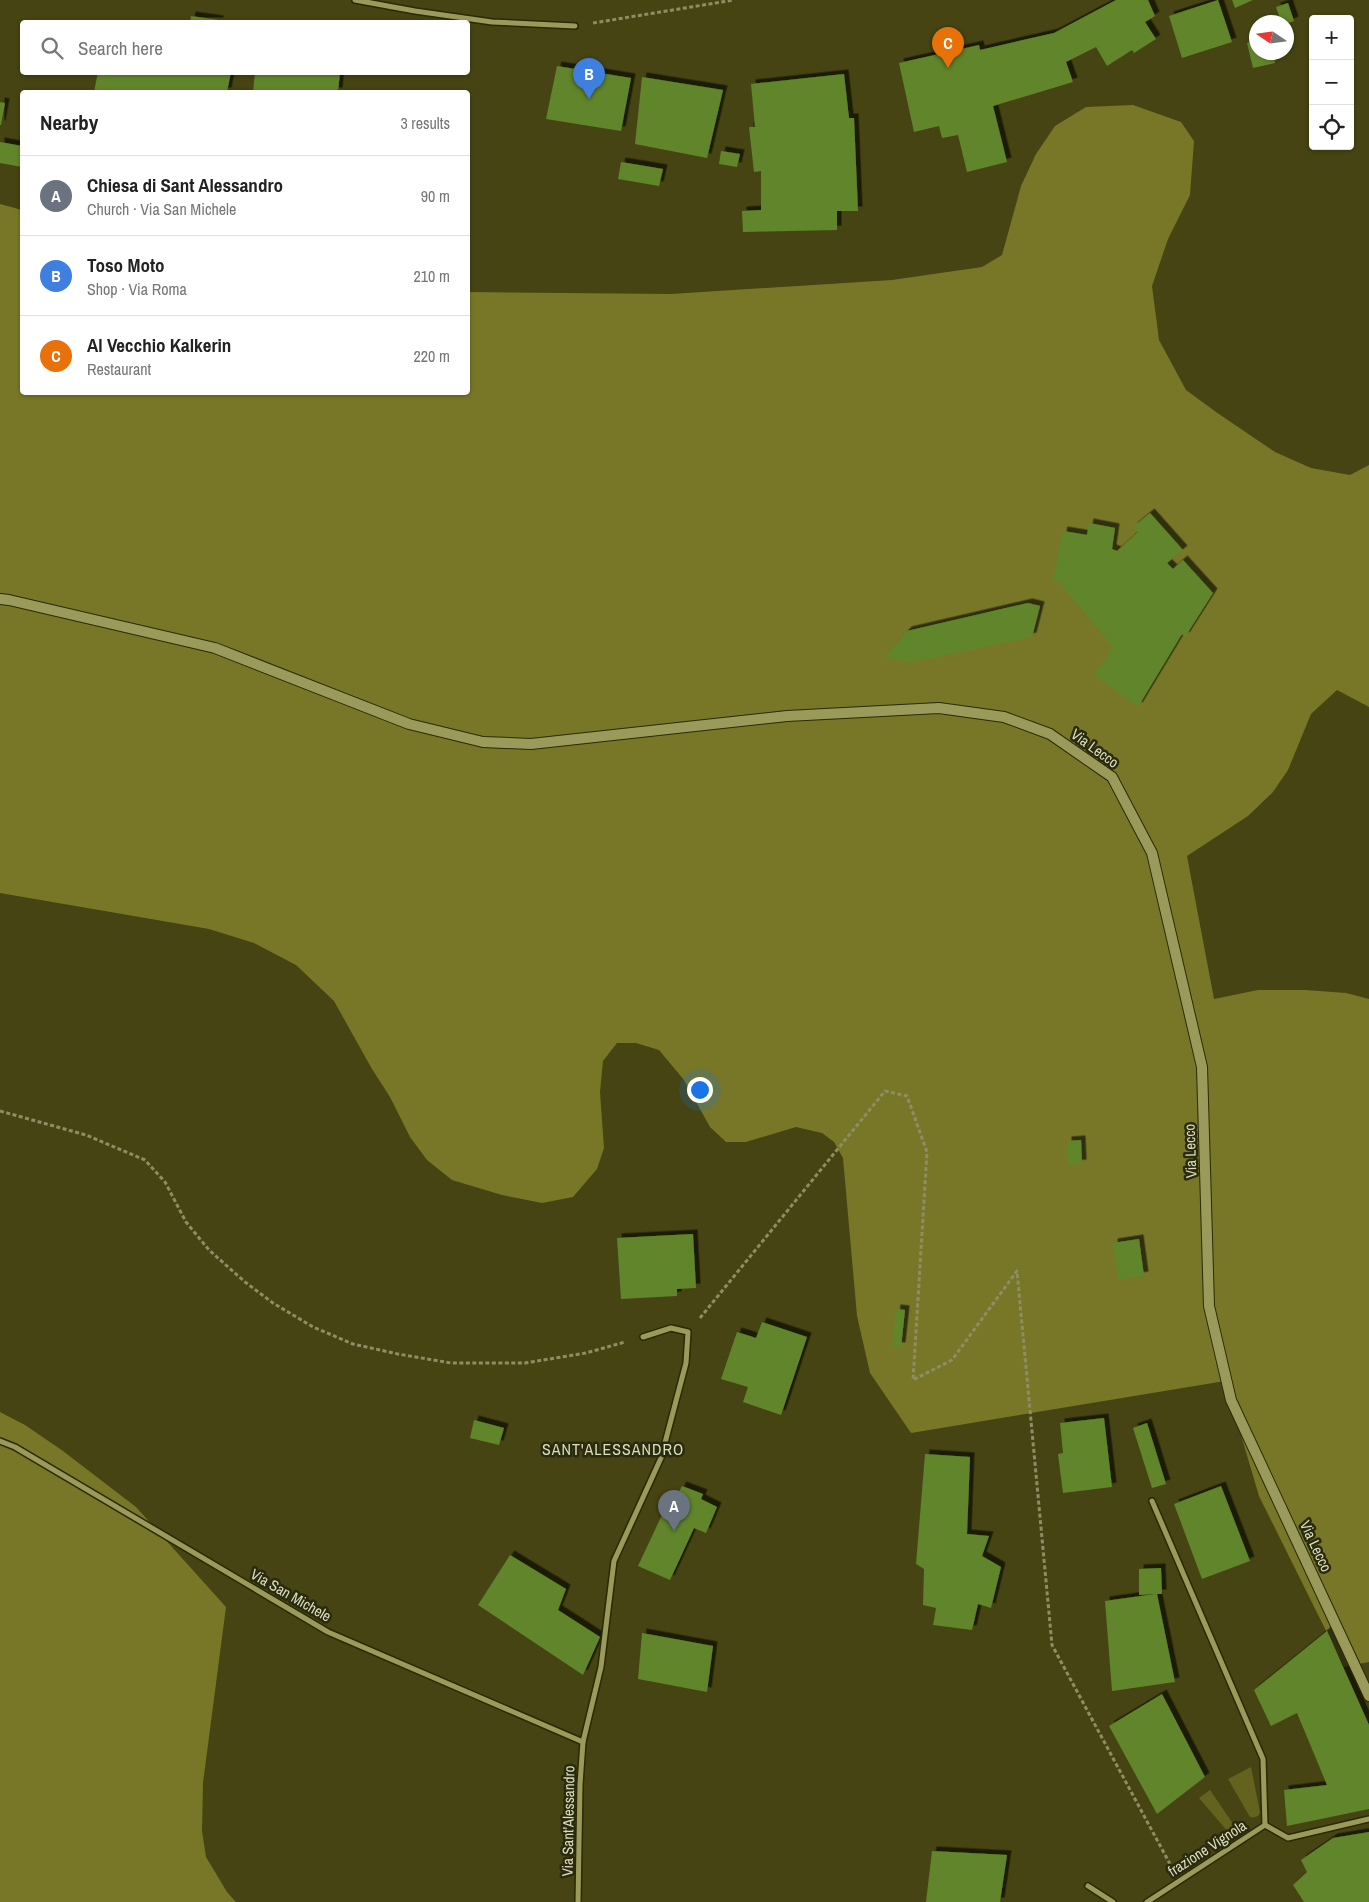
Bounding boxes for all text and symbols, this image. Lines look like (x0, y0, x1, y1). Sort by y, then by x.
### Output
north arrow (1249, 15, 1294, 60)
map controls (1309, 15, 1354, 150)
button: + (1309, 15, 1354, 60)
search box (20, 20, 470, 75)
pin: C (932, 27, 964, 68)
icon: search (38, 34, 66, 62)
text: Search here (78, 35, 163, 61)
pin: B (573, 58, 605, 99)
button: − (1309, 60, 1354, 105)
button: locate (1309, 105, 1354, 150)
text: Nearby (40, 108, 98, 137)
text: 3 results (400, 112, 450, 134)
text: Chiesa di Sant Alessandro (87, 172, 283, 198)
text: A (51, 185, 61, 207)
text: 90 m (421, 185, 450, 207)
text: Church · Via San Michele (87, 198, 236, 220)
text: Toso Moto (87, 252, 165, 278)
text: B (51, 265, 61, 287)
text: 210 m (414, 265, 450, 287)
text: Shop · Via Roma (87, 278, 187, 300)
text: Al Vecchio Kalkerin (87, 332, 231, 358)
text: C (51, 345, 61, 367)
text: 220 m (414, 345, 450, 367)
text: Restaurant (87, 358, 151, 380)
street label: Via Lecco (1067, 723, 1123, 773)
your location (687, 1077, 713, 1103)
street label: Via Lecco (1179, 1123, 1201, 1179)
district label: SANT'ALESSANDRO (542, 1438, 684, 1460)
pin: A (658, 1490, 690, 1531)
street label: Via Lecco (1295, 1517, 1337, 1575)
street label: Via San Michele (247, 1563, 335, 1627)
street label: Via Sant'Alessandro (557, 1765, 579, 1877)
street label: frazione Vignola (1164, 1815, 1250, 1881)

